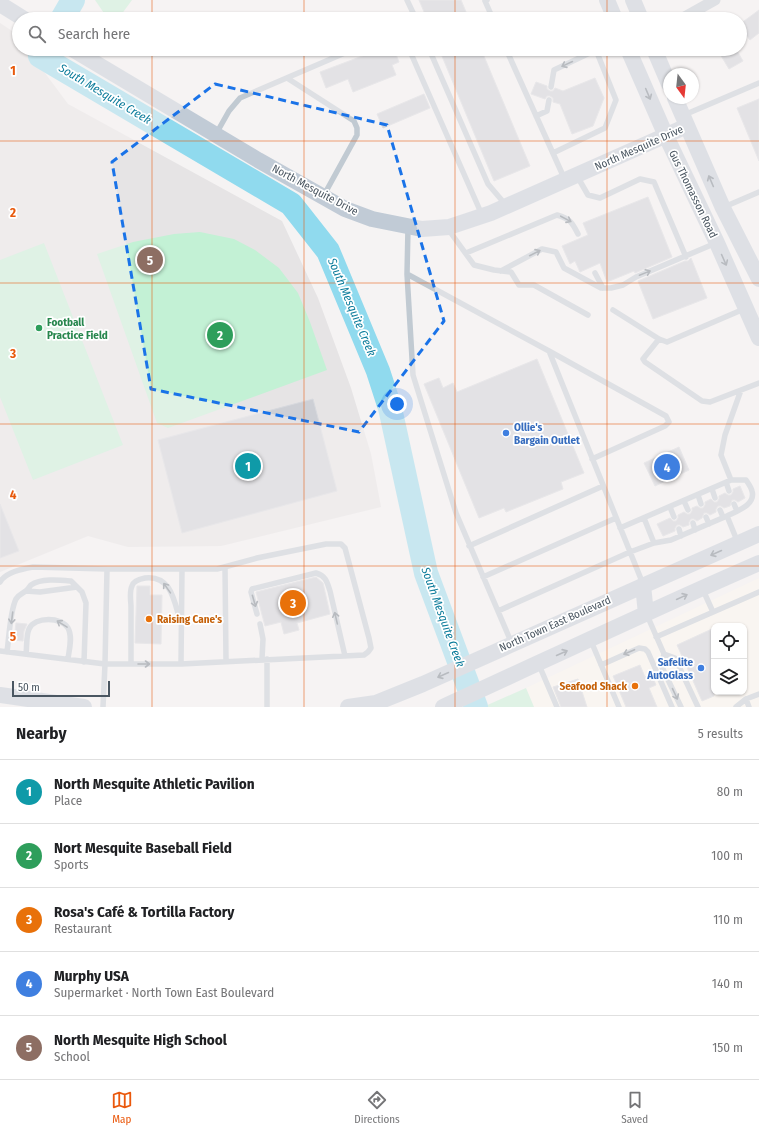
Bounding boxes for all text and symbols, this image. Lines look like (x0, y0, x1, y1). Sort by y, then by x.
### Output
search box (12, 12, 747, 56)
icon: search (26, 23, 48, 45)
text: Search here (58, 25, 130, 43)
water label: South Mesquite Creek (55, 60, 154, 127)
one-way arrow (561, 61, 573, 68)
text: 1 (10, 63, 16, 78)
north arrow (663, 68, 699, 104)
one-way arrow (644, 88, 652, 100)
street label: North Mesquite Drive (593, 123, 685, 173)
street label: Gus Thomasson Road (666, 148, 720, 240)
street label: North Mesquite Drive (270, 162, 360, 218)
one-way arrow (707, 175, 714, 187)
text: 2 (9, 205, 16, 220)
one-way arrow (560, 216, 572, 224)
pin: 5 (137, 245, 163, 275)
one-way arrow (529, 249, 541, 256)
one-way arrow (721, 254, 729, 266)
water label: South Mesquite Creek (325, 255, 379, 358)
one-way arrow (639, 269, 651, 277)
place label: Football Practice Field (47, 316, 108, 342)
pin: 2 (207, 320, 233, 350)
marker: Football Practice Field (34, 323, 44, 333)
text: 3 (9, 346, 16, 361)
your location (387, 394, 407, 414)
place label: Ollie's Bargain Outlet (514, 421, 580, 447)
marker: Ollie's Bargain Outlet (501, 428, 511, 438)
pin: 1 (235, 451, 261, 481)
pin: 4 (654, 452, 680, 482)
text: 4 (10, 487, 17, 502)
one-way arrow (710, 550, 722, 557)
water label: South Mesquite Creek (418, 564, 468, 669)
one-way arrow (163, 582, 171, 593)
pin: 3 (280, 588, 306, 618)
one-way arrow (675, 593, 687, 600)
one-way arrow (251, 594, 258, 607)
street label: North Town East Boulevard (497, 594, 613, 654)
one-way arrow (8, 611, 15, 624)
one-way arrow (332, 611, 340, 624)
place label: Raising Cane's (157, 613, 222, 626)
marker: Raising Cane's (144, 614, 154, 624)
one-way arrow (56, 620, 68, 628)
map controls (711, 623, 747, 695)
button: locate (711, 623, 747, 659)
text: 5 (10, 629, 16, 644)
one-way arrow (555, 649, 567, 656)
one-way arrow (624, 649, 636, 656)
place label: Safelite AutoGlass (646, 656, 693, 682)
button: layers (711, 659, 747, 695)
one-way arrow (137, 660, 150, 668)
marker: Safelite AutoGlass (696, 663, 706, 673)
one-way arrow (437, 672, 449, 679)
scale bar (12, 679, 110, 698)
place label: Seafood Shack (559, 680, 627, 693)
text: 50 m (18, 681, 40, 694)
marker: Seafood Shack (630, 681, 640, 691)
one-way arrow (672, 687, 679, 699)
text: Nearby (16, 723, 67, 744)
text: 5 results (698, 726, 743, 741)
text: North Mesquite Athletic Pavilion (54, 775, 255, 793)
text: 1 (26, 784, 32, 799)
text: 80 m (717, 784, 743, 799)
text: Place (54, 793, 82, 808)
text: Nort Mesquite Baseball Field (54, 839, 232, 857)
text: 2 (26, 848, 32, 863)
text: 100 m (711, 848, 743, 863)
text: Sports (54, 857, 89, 872)
text: Rosa's Café & Tortilla Factory (54, 903, 234, 921)
text: 3 (26, 912, 32, 927)
text: 110 m (713, 912, 743, 927)
text: Restaurant (54, 921, 112, 936)
text: Murphy USA (54, 967, 129, 985)
text: 4 (26, 976, 32, 991)
text: 140 m (712, 976, 743, 991)
text: Supermarket · North Town East Boulevard (54, 985, 274, 1000)
text: North Mesquite High School (54, 1031, 227, 1049)
text: 5 (26, 1040, 32, 1055)
text: 150 m (712, 1040, 743, 1055)
text: School (54, 1049, 90, 1064)
tab: Map (111, 1089, 133, 1126)
tab: Directions (354, 1089, 400, 1126)
tab: Saved (621, 1089, 648, 1126)

